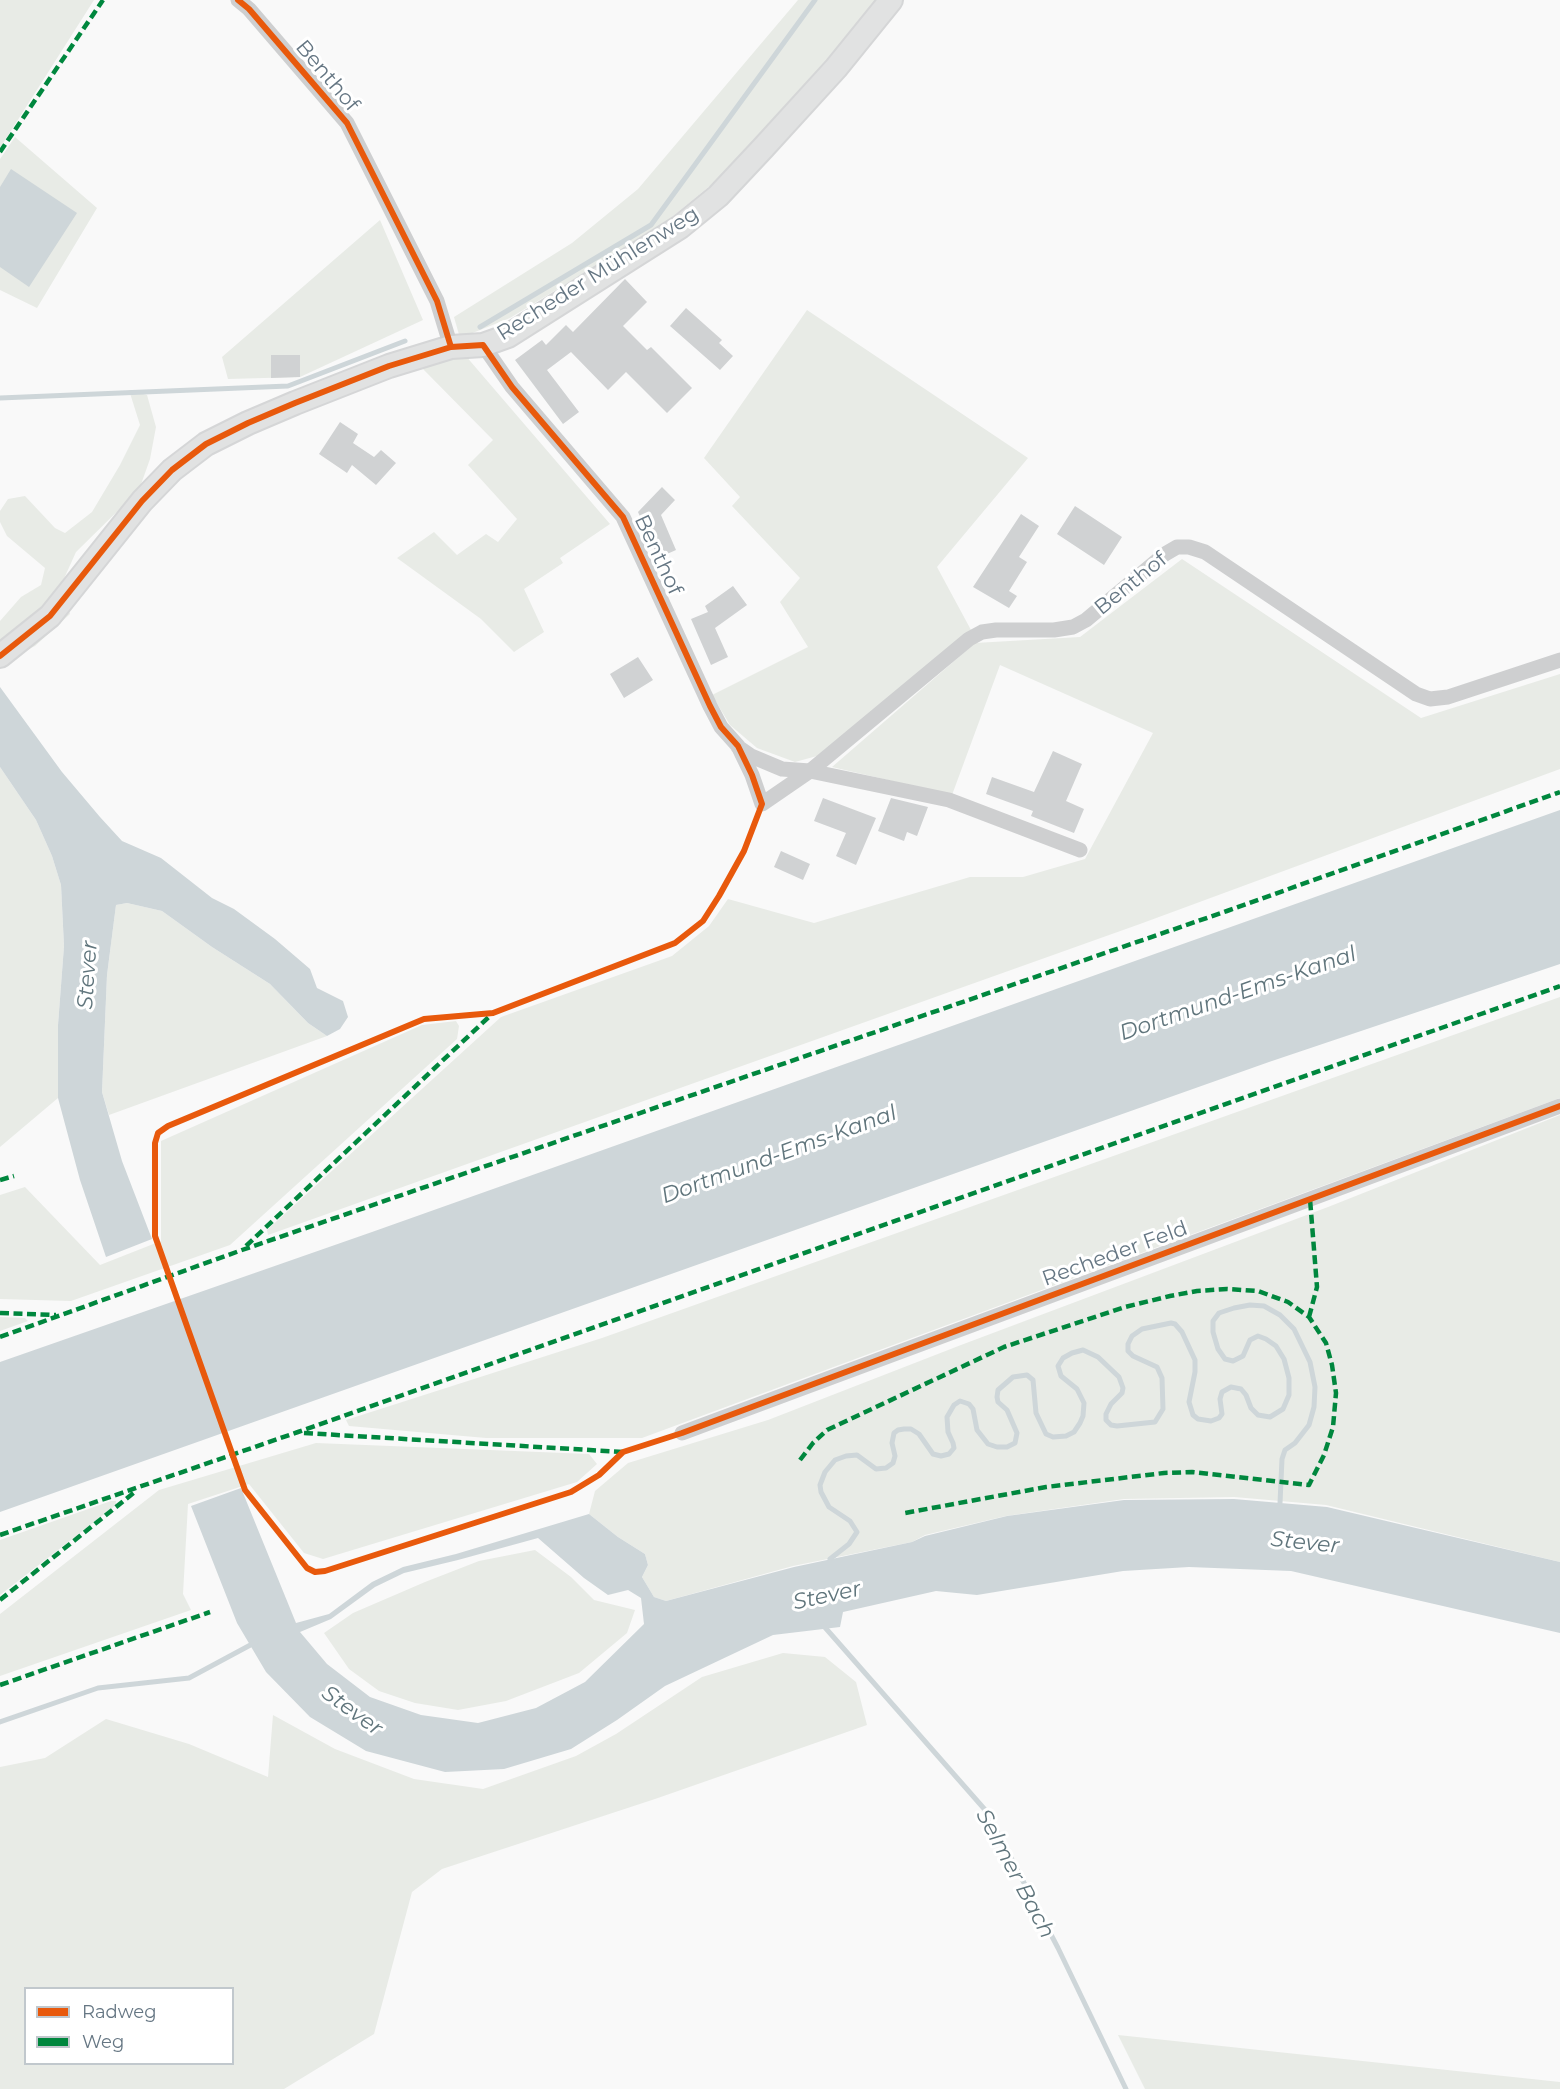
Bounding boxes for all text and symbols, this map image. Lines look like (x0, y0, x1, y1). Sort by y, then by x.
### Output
street label: Benthof (290, 35, 364, 117)
street label: Recheder Mühlenweg (492, 202, 704, 346)
street label: Benthof (628, 511, 688, 599)
street label: Benthof (1090, 547, 1172, 621)
water label: Stever (72, 940, 104, 1010)
water label: Dortmund-Ems-Kanal (1116, 941, 1360, 1047)
water label: Dortmund-Ems-Kanal (658, 1100, 900, 1210)
street label: Recheder Feld (1039, 1216, 1191, 1292)
water label: Stever (1269, 1526, 1341, 1560)
water label: Stever (791, 1576, 863, 1616)
water label: Stever (316, 1680, 388, 1742)
water label: Selmer Bach (970, 1805, 1060, 1943)
legend (24, 1987, 234, 2065)
text: Radweg (82, 2001, 157, 2023)
text: Weg (82, 2031, 124, 2053)

